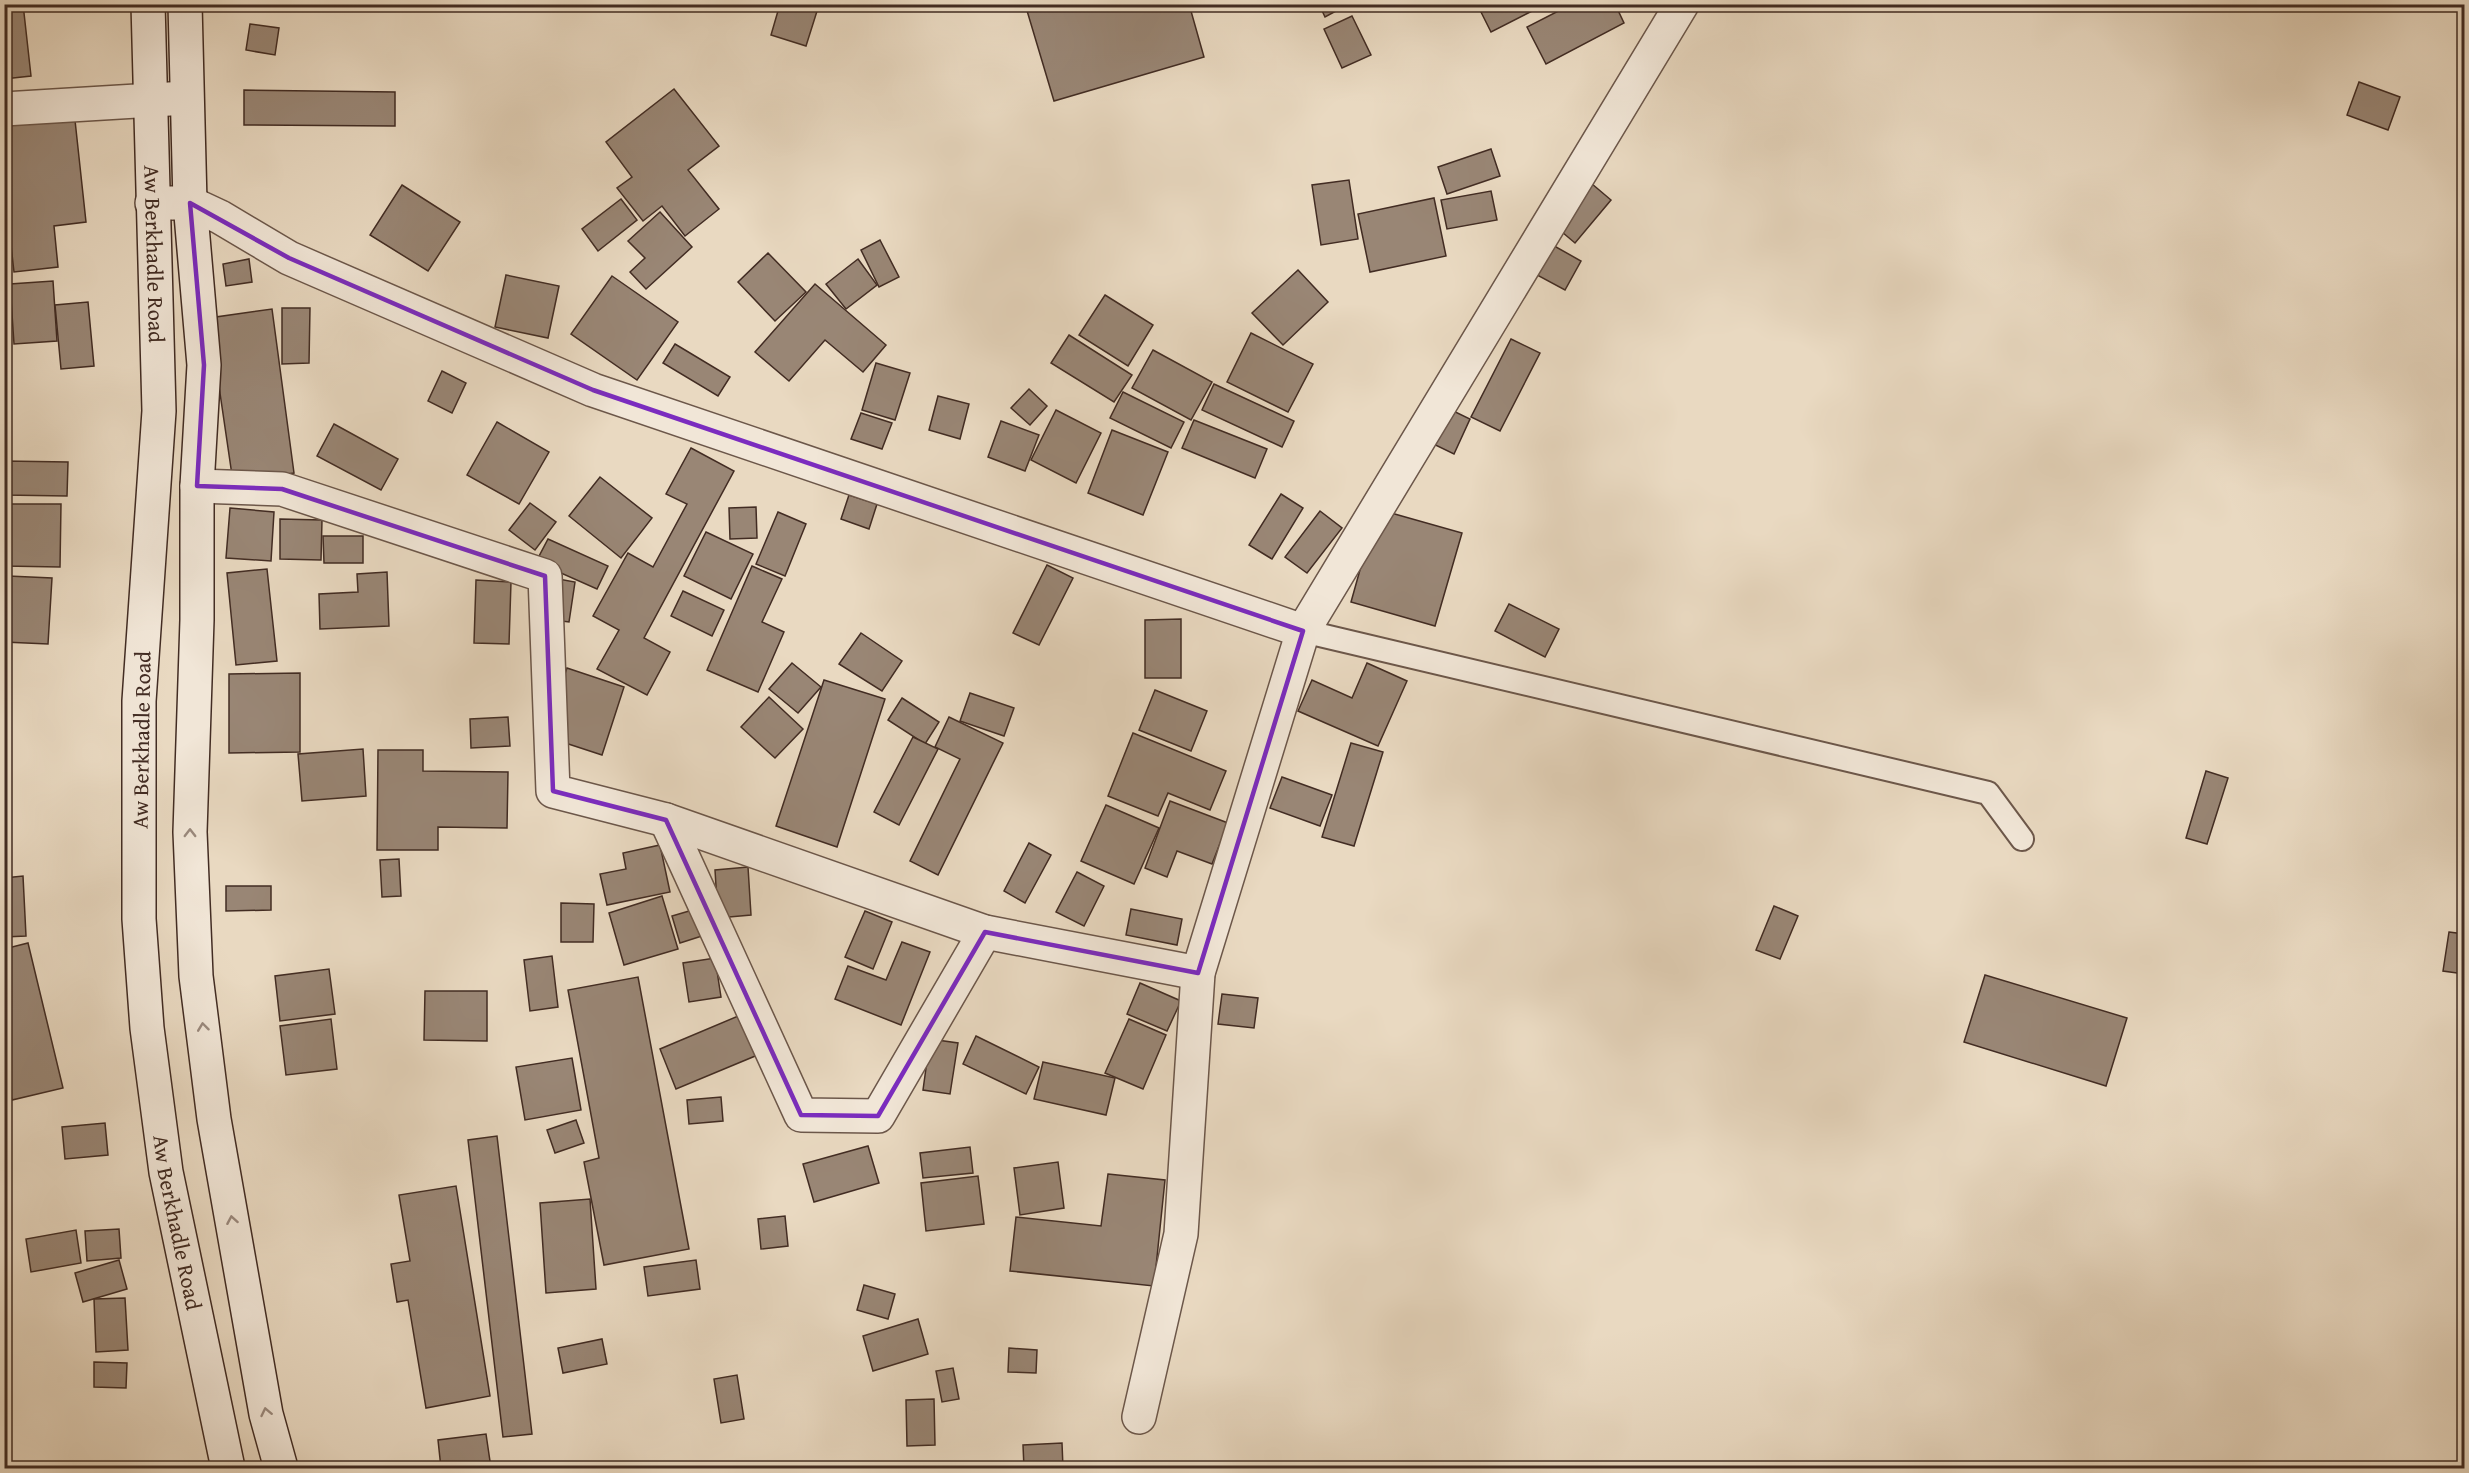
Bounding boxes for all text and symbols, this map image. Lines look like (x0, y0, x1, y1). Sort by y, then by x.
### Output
street label: Aw Berkhadle Road (136, 165, 173, 344)
street label: Aw Berkhadle Road (123, 651, 159, 829)
one-way arrow (184, 828, 196, 837)
one-way arrow (197, 1023, 209, 1032)
street label: Aw Berkhadle Road (145, 1133, 211, 1313)
one-way arrow (226, 1215, 239, 1225)
one-way arrow (260, 1407, 273, 1417)

